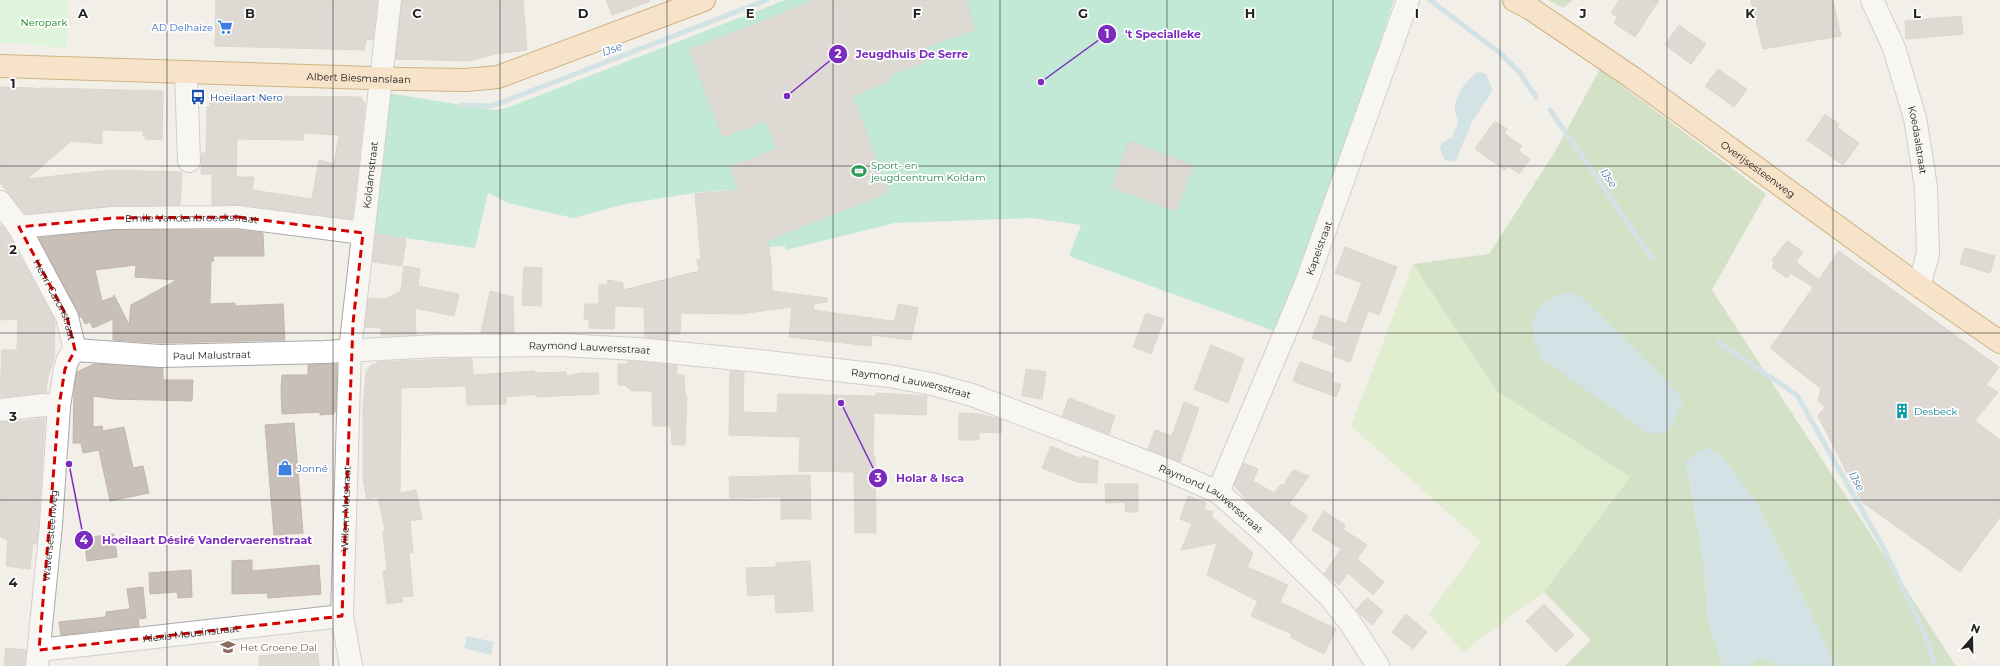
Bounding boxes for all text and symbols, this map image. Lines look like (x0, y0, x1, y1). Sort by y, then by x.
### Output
text: A (77, 5, 89, 21)
text: B (245, 5, 255, 21)
text: C (412, 5, 422, 21)
text: D (578, 5, 589, 21)
text: E (746, 5, 755, 21)
text: F (913, 5, 921, 21)
text: G (1078, 5, 1088, 21)
text: H (1245, 5, 1255, 21)
text: I (1415, 5, 1419, 21)
text: J (1578, 5, 1587, 21)
text: K (1745, 5, 1755, 21)
text: L (1913, 5, 1921, 21)
park label: Neropark (21, 16, 67, 29)
supermarket icon: AD Delhaize (216, 18, 234, 36)
place label: AD Delhaize (152, 21, 213, 34)
callout: 't Specialleke (1097, 23, 1209, 46)
text: 1 (1105, 26, 1109, 41)
text: 't Specialleke (1125, 27, 1201, 41)
water label: IJse (600, 39, 625, 59)
callout: Jeugdhuis De Serre (828, 42, 976, 65)
text: 2 (834, 46, 842, 61)
text: Jeugdhuis De Serre (855, 47, 968, 61)
street label: Albert Biesmanslaan (307, 69, 411, 86)
text: 1 (10, 75, 16, 91)
bus stop icon: Hoeilaart Nero (189, 88, 207, 106)
place label: Hoeilaart Nero (210, 91, 283, 104)
street label: Koedaalstraat (1905, 104, 1930, 175)
street label: Overijsesteenweg (1718, 137, 1798, 200)
street label: Koldamstraat (360, 141, 380, 209)
place label: Sport- en jeugdcentrum Koldam (870, 159, 986, 184)
sports icon: Sport- en jeugdcentrum Koldam (850, 162, 868, 180)
water label: IJse (1597, 165, 1621, 191)
street label: Emile Vandenbroeckstraat (125, 210, 259, 226)
street label: Kapelstraat (1303, 219, 1334, 277)
text: 2 (9, 241, 17, 257)
street label: Henri Caronstraat (31, 257, 79, 342)
street label: Raymond Lauwersstraat (529, 338, 651, 357)
street label: Paul Malustraat (172, 347, 251, 362)
street label: Raymond Lauwersstraat (851, 365, 973, 401)
building icon: Desbeck (1893, 402, 1911, 420)
place label: Desbeck (1914, 405, 1958, 418)
text: 3 (8, 408, 17, 424)
shop icon: Jonné (276, 459, 294, 477)
street label: Raymond Lauwersstraat (1157, 461, 1266, 536)
place label: Jonné (296, 462, 328, 475)
street label: Willem Matstraat (337, 466, 353, 552)
callout: Holar & Isca (868, 467, 972, 490)
water label: IJse (1846, 469, 1868, 494)
text: 3 (873, 470, 882, 485)
text: Holar & Isca (896, 471, 964, 485)
street label: Waversesteenweg (39, 489, 60, 582)
callout: Hoeilaart Désiré Vandervaerenstraat (74, 528, 320, 551)
text: 4 (80, 532, 89, 547)
text: Hoeilaart Désiré Vandervaerenstraat (102, 533, 312, 547)
text: 4 (9, 574, 18, 590)
north arrow (1952, 618, 1992, 658)
street label: Alexis Mousinstraat (142, 621, 240, 645)
text: N (1969, 621, 1982, 637)
school or university icon: Het Groene Dal (219, 638, 237, 656)
place label: Het Groene Dal (240, 641, 317, 654)

